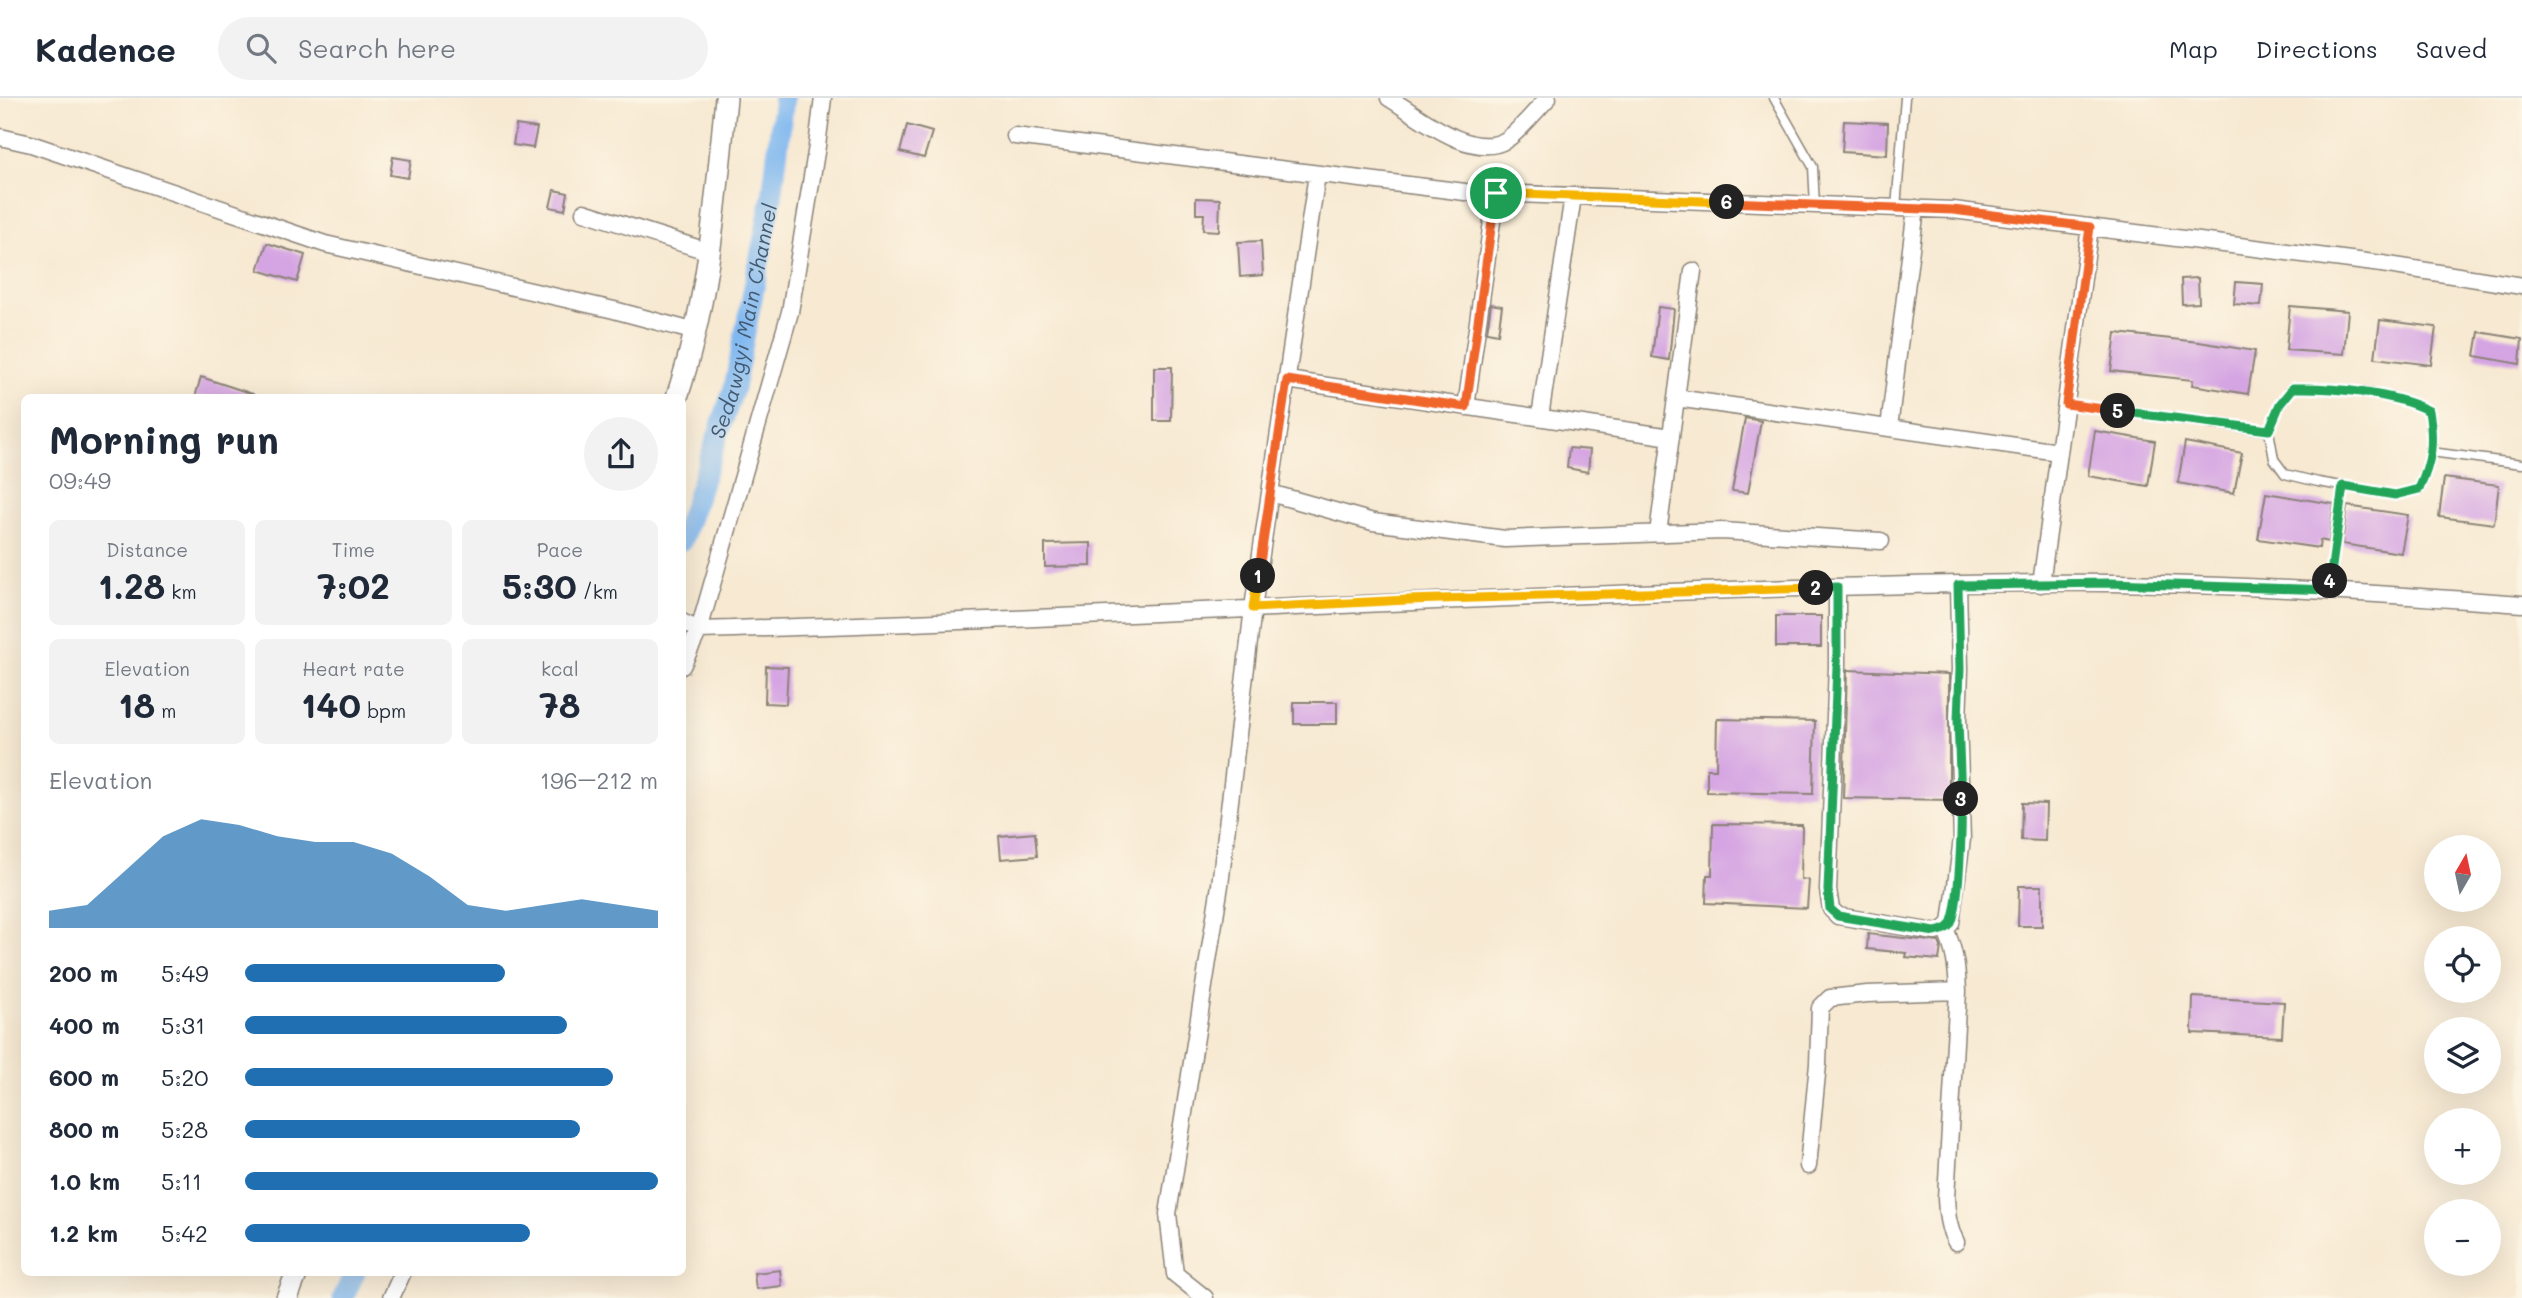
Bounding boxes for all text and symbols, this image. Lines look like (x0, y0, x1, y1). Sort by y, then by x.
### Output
search box (218, 17, 708, 80)
text: Kadence (35, 27, 176, 70)
icon: search (242, 29, 280, 67)
text: Search here (298, 31, 456, 65)
text: Map (2169, 33, 2218, 64)
text: Directions (2256, 33, 2378, 64)
text: Saved (2416, 33, 2487, 64)
pin (1466, 163, 1526, 223)
icon: arrive (1477, 174, 1515, 212)
pin: 6 (1710, 184, 1744, 220)
text: 6 (1721, 189, 1732, 214)
water label: Sedawgyi Main Channel (703, 201, 782, 442)
pin: 5 (2100, 394, 2136, 428)
text: 5 (2112, 398, 2123, 423)
text: Morning run (49, 414, 279, 464)
button: share (584, 417, 658, 491)
text: 09:49 (49, 465, 111, 495)
text: Distance (106, 537, 188, 562)
text: Time (332, 537, 375, 562)
text: Pace (537, 537, 583, 562)
pin: 1 (1240, 559, 1276, 594)
text: 1.28 (98, 562, 165, 608)
text: 7:02 (317, 562, 390, 608)
text: 5:30 (502, 562, 577, 608)
text: 1 (1253, 563, 1262, 588)
pin: 4 (2312, 564, 2348, 598)
text: 4 (2323, 568, 2336, 593)
pin: 2 (1798, 570, 1834, 606)
text: 2 (1810, 575, 1821, 600)
text: km (165, 579, 197, 604)
text: /km (577, 579, 618, 604)
text: Elevation (105, 656, 190, 681)
text: Heart rate (302, 656, 405, 681)
text: kcal (541, 656, 579, 681)
text: 18 (118, 681, 155, 727)
text: 140 (301, 681, 361, 727)
text: 78 (539, 681, 580, 727)
text: m (155, 698, 176, 723)
text: bpm (361, 698, 406, 723)
text: Elevation (49, 765, 152, 795)
text: 196–212 m (540, 765, 658, 795)
pin: 3 (1944, 782, 1979, 816)
text: 3 (1955, 786, 1966, 811)
north arrow (2424, 835, 2501, 912)
map controls (2424, 835, 2501, 1276)
button: locate (2424, 926, 2501, 1003)
text: 200 m (49, 958, 118, 988)
text: 5:49 (161, 958, 209, 988)
text: 400 m (49, 1010, 120, 1040)
text: 5:31 (161, 1010, 205, 1040)
button: layers (2424, 1017, 2501, 1094)
text: 600 m (49, 1062, 119, 1092)
text: 5:20 (161, 1062, 209, 1092)
button: + (2424, 1108, 2501, 1185)
text: 800 m (49, 1114, 119, 1144)
text: 5:28 (161, 1114, 208, 1144)
text: 1.0 km (49, 1166, 120, 1196)
text: 5:11 (161, 1166, 202, 1196)
button: − (2424, 1199, 2501, 1276)
text: 1.2 km (49, 1218, 118, 1248)
text: 5:42 (161, 1218, 208, 1248)

